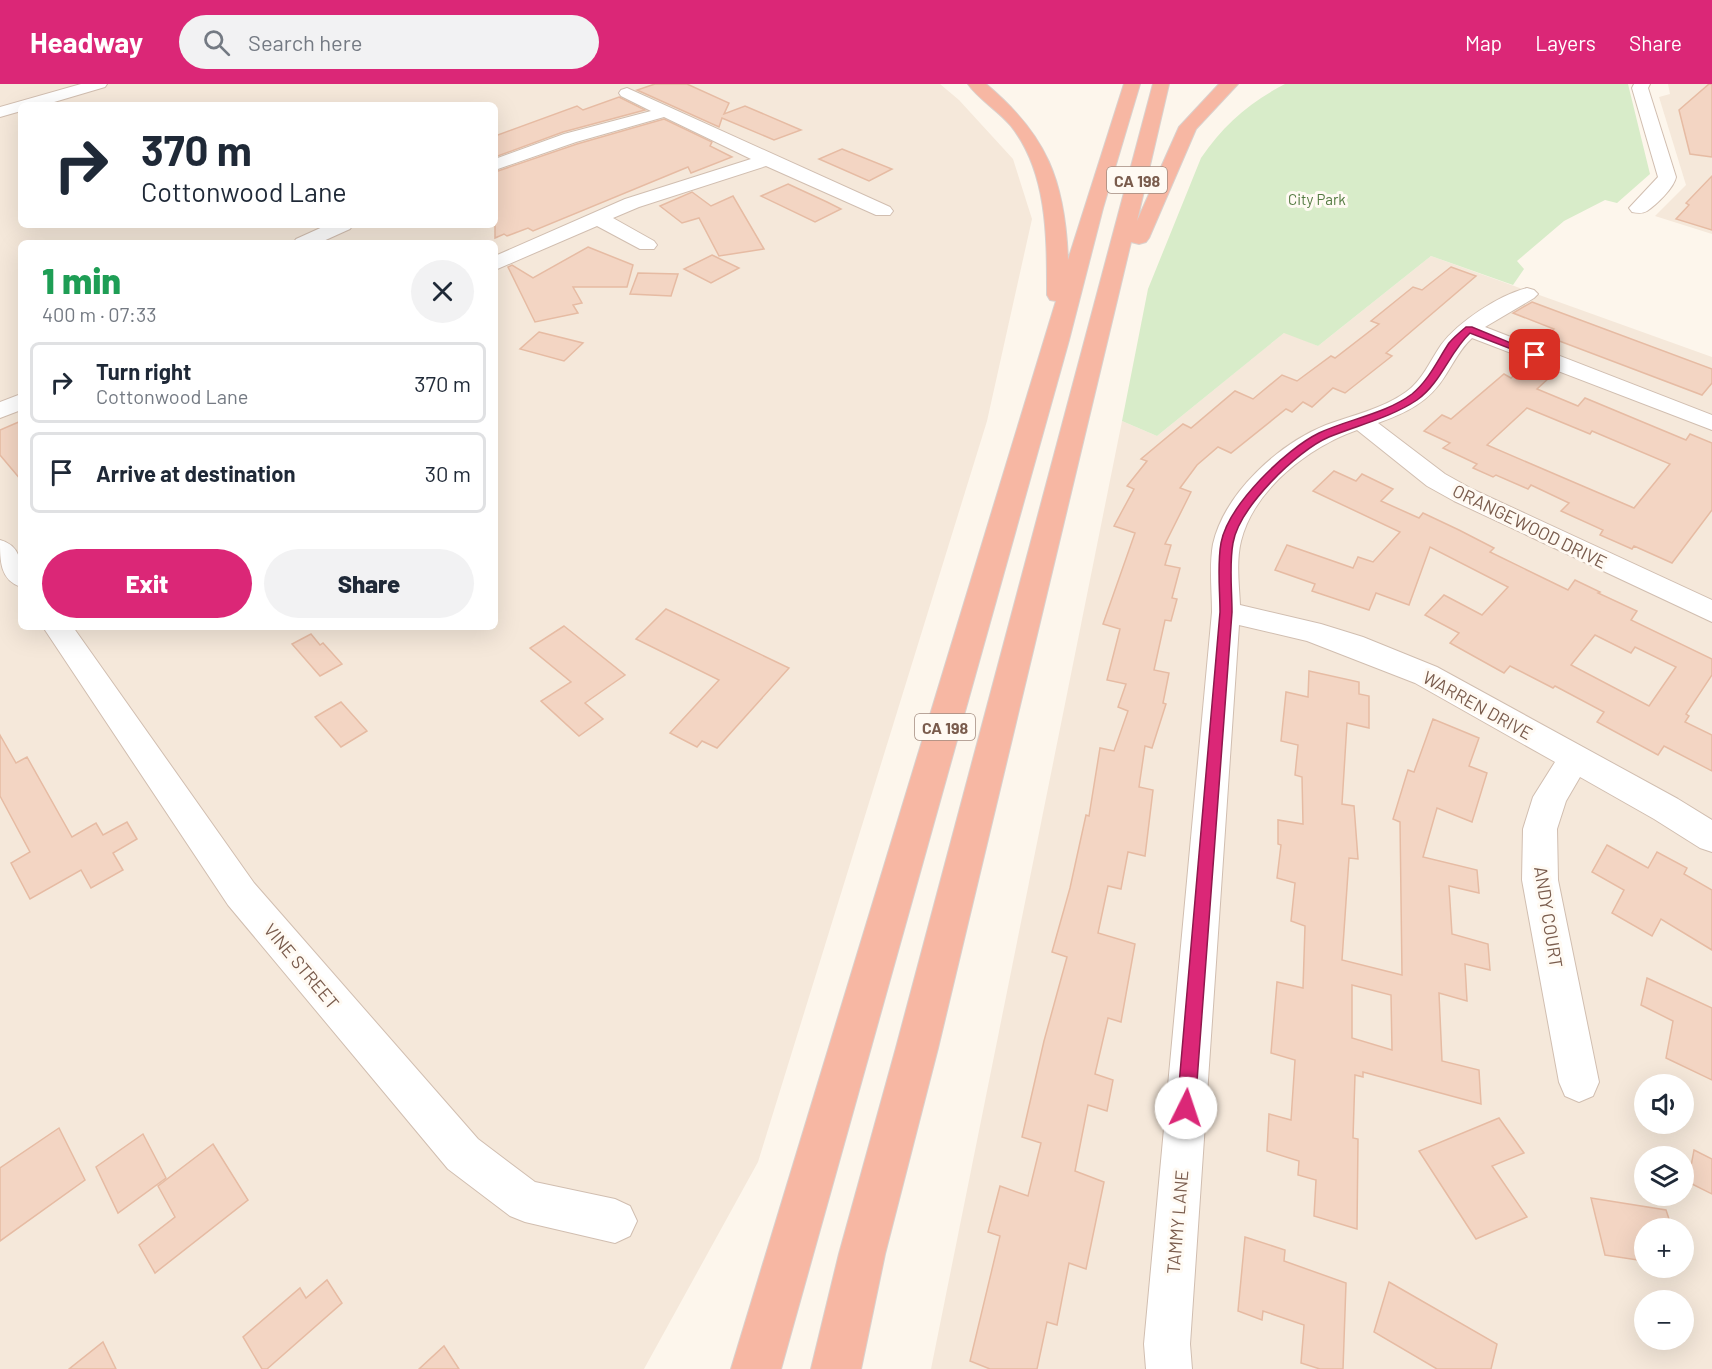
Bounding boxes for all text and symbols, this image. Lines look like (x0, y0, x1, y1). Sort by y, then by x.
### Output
search box (179, 15, 599, 69)
text: Headway (30, 25, 143, 59)
icon: search (200, 26, 233, 59)
text: Search here (248, 29, 362, 55)
text: Map (1465, 30, 1502, 55)
text: Layers (1535, 30, 1596, 55)
text: Share (1629, 30, 1682, 55)
text: 370 m (141, 124, 252, 174)
icon: right (42, 126, 120, 204)
road number: CA 198 (1107, 167, 1167, 193)
text: Cottonwood Lane (141, 175, 347, 207)
park label: City Park (1288, 190, 1346, 208)
text: 1 min (42, 258, 121, 301)
button: close (411, 260, 474, 323)
text: 400 m · 07:33 (42, 302, 157, 326)
pin (1509, 329, 1560, 380)
icon: arrive (1518, 338, 1551, 371)
text: Turn right (96, 358, 191, 384)
icon: right (45, 366, 78, 399)
text: 370 m (414, 370, 471, 396)
text: Cottonwood Lane (96, 384, 248, 408)
icon: arrive (45, 456, 78, 489)
text: Arrive at destination (96, 460, 295, 486)
text: 30 m (425, 460, 471, 486)
street label: ORANGEWOOD DRIVE (1449, 479, 1611, 573)
button: Exit (42, 549, 252, 618)
button: Share (264, 549, 474, 618)
street label: WARREN DRIVE (1419, 666, 1537, 744)
road number: CA 198 (915, 714, 975, 740)
street label: ANDY COURT (1530, 865, 1568, 969)
street label: VINE STREET (260, 919, 344, 1013)
map controls (1634, 1074, 1694, 1350)
button: sound (1634, 1074, 1694, 1134)
position arrow (1154, 1076, 1218, 1140)
button: layers (1634, 1146, 1694, 1206)
street label: TAMMY LANE (1161, 1169, 1193, 1275)
button: + (1634, 1218, 1694, 1278)
button: − (1634, 1290, 1694, 1350)

